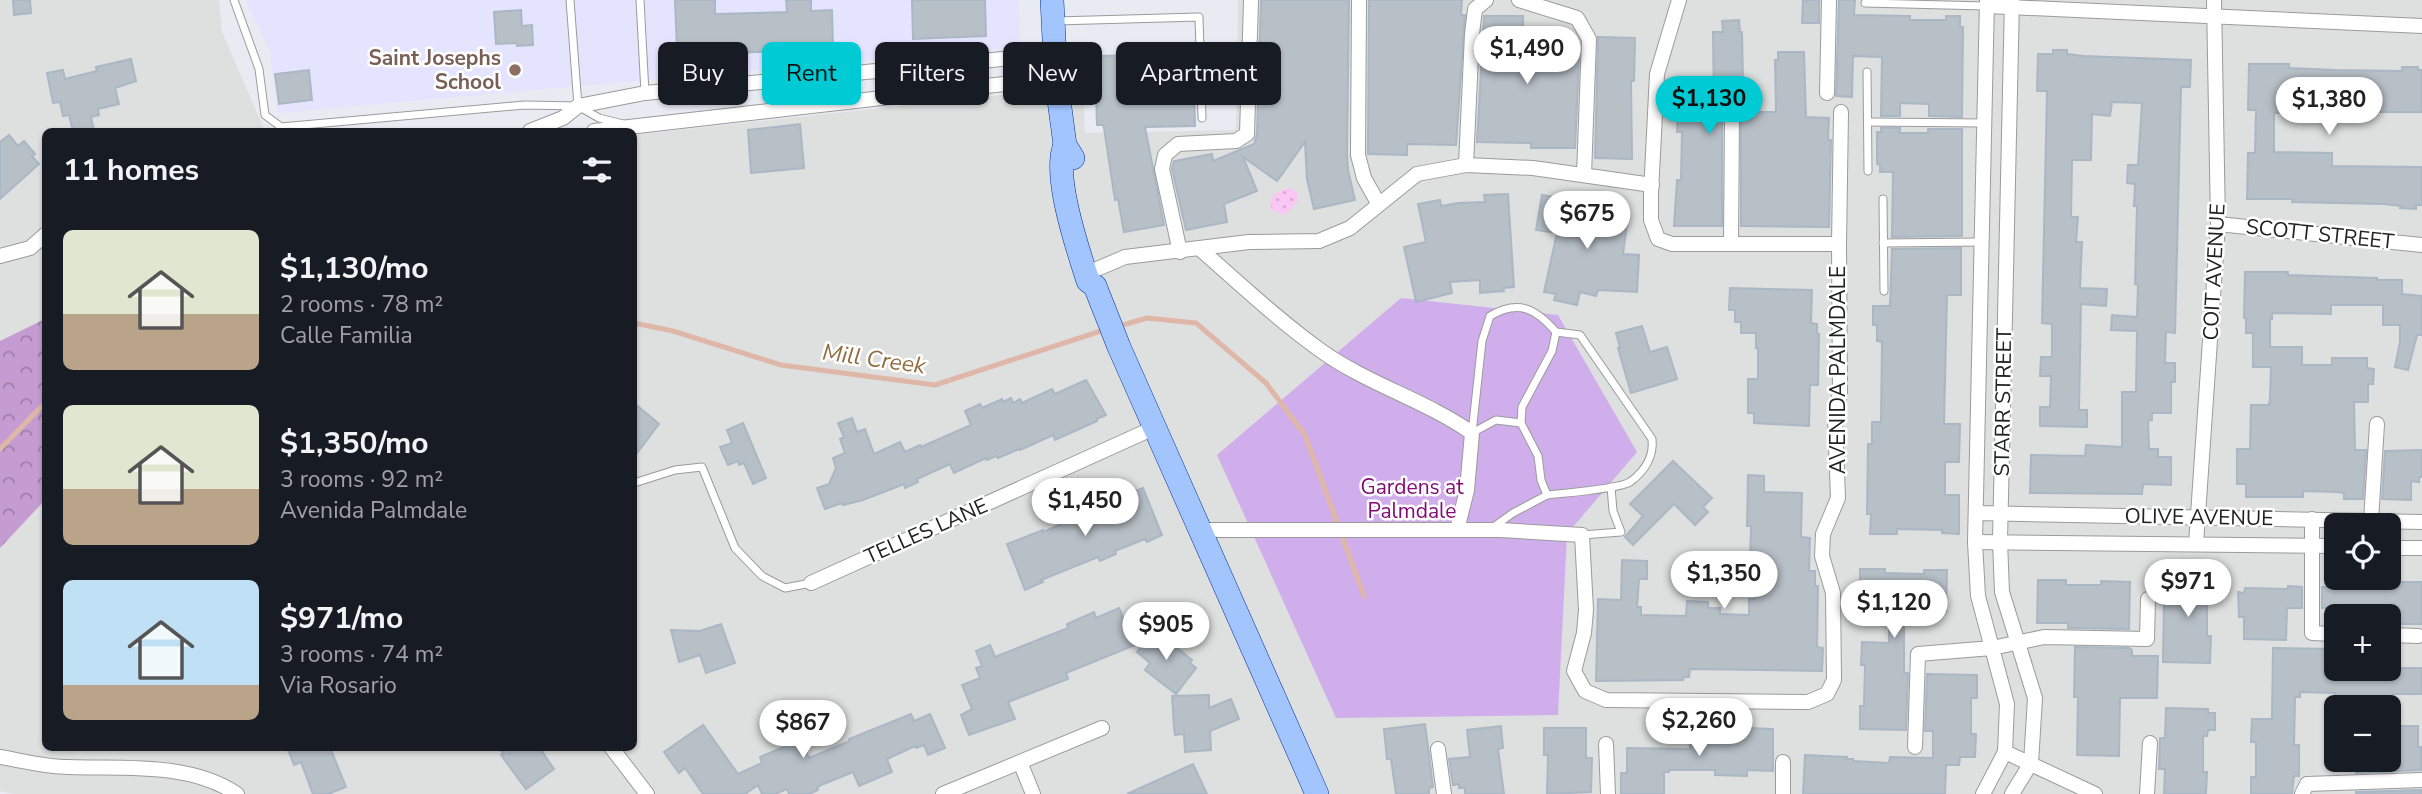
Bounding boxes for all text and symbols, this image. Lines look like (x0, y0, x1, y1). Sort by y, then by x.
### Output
pin: $1,490 (1470, 27, 1584, 86)
text: $1,490 (1490, 33, 1564, 64)
chip: Buy (658, 42, 748, 105)
chip: Rent (762, 42, 861, 105)
chip: Filters (875, 42, 989, 105)
chip: New (1003, 42, 1102, 105)
chip: Apartment (1116, 42, 1281, 105)
place label: Saint Josephs School (369, 44, 501, 96)
marker: Saint Josephs School (507, 62, 523, 78)
pin: $1,130 (1652, 76, 1766, 136)
pin: $1,380 (2272, 78, 2386, 137)
text: $1,130 (1672, 83, 1746, 114)
text: $1,380 (2292, 84, 2366, 115)
text: 11 homes (63, 150, 199, 191)
icon: filters (578, 151, 616, 189)
pin: $675 (1546, 191, 1628, 251)
text: $675 (1559, 198, 1615, 229)
street label: COIT AVENUE (2196, 203, 2232, 341)
street label: SCOTT STREET (2245, 212, 2396, 256)
text: $1,130/mo (280, 248, 429, 289)
icon: home (119, 258, 203, 342)
street label: AVENIDA PALMDALE (1824, 266, 1852, 474)
text: 2 rooms · 78 m² (280, 289, 443, 320)
text: Calle Familia (280, 320, 413, 351)
street label: STARR STREET (1988, 327, 2018, 477)
water label: Mill Creek (820, 336, 928, 382)
text: $1,350/mo (280, 423, 429, 464)
icon: home (119, 433, 203, 517)
text: 3 rooms · 92 m² (280, 464, 443, 495)
park label: Gardens at Palmdale (1360, 473, 1464, 525)
pin: $1,450 (1028, 478, 1142, 538)
text: $1,450 (1048, 485, 1122, 516)
street label: TELLES LANE (860, 491, 992, 571)
text: Avenida Palmdale (280, 495, 467, 526)
street label: OLIVE AVENUE (2124, 502, 2274, 532)
map controls (2324, 513, 2401, 772)
button: locate (2324, 513, 2401, 590)
pin: $1,350 (1667, 552, 1781, 611)
text: $1,350 (1687, 558, 1761, 589)
pin: $971 (2147, 560, 2229, 619)
text: $971 (2160, 566, 2216, 597)
pin: $1,120 (1837, 580, 1951, 640)
text: $1,120 (1857, 587, 1931, 618)
text: $971/mo (280, 598, 403, 639)
pin: $905 (1125, 602, 1207, 662)
button: + (2324, 604, 2401, 681)
icon: home (119, 608, 203, 692)
text: $905 (1138, 609, 1194, 640)
text: 3 rooms · 74 m² (280, 639, 443, 670)
text: Via Rosario (280, 670, 397, 701)
button: − (2324, 695, 2401, 772)
pin: $2,260 (1642, 698, 1756, 758)
pin: $867 (762, 700, 844, 760)
text: $2,260 (1662, 705, 1736, 736)
text: $867 (775, 707, 831, 738)

